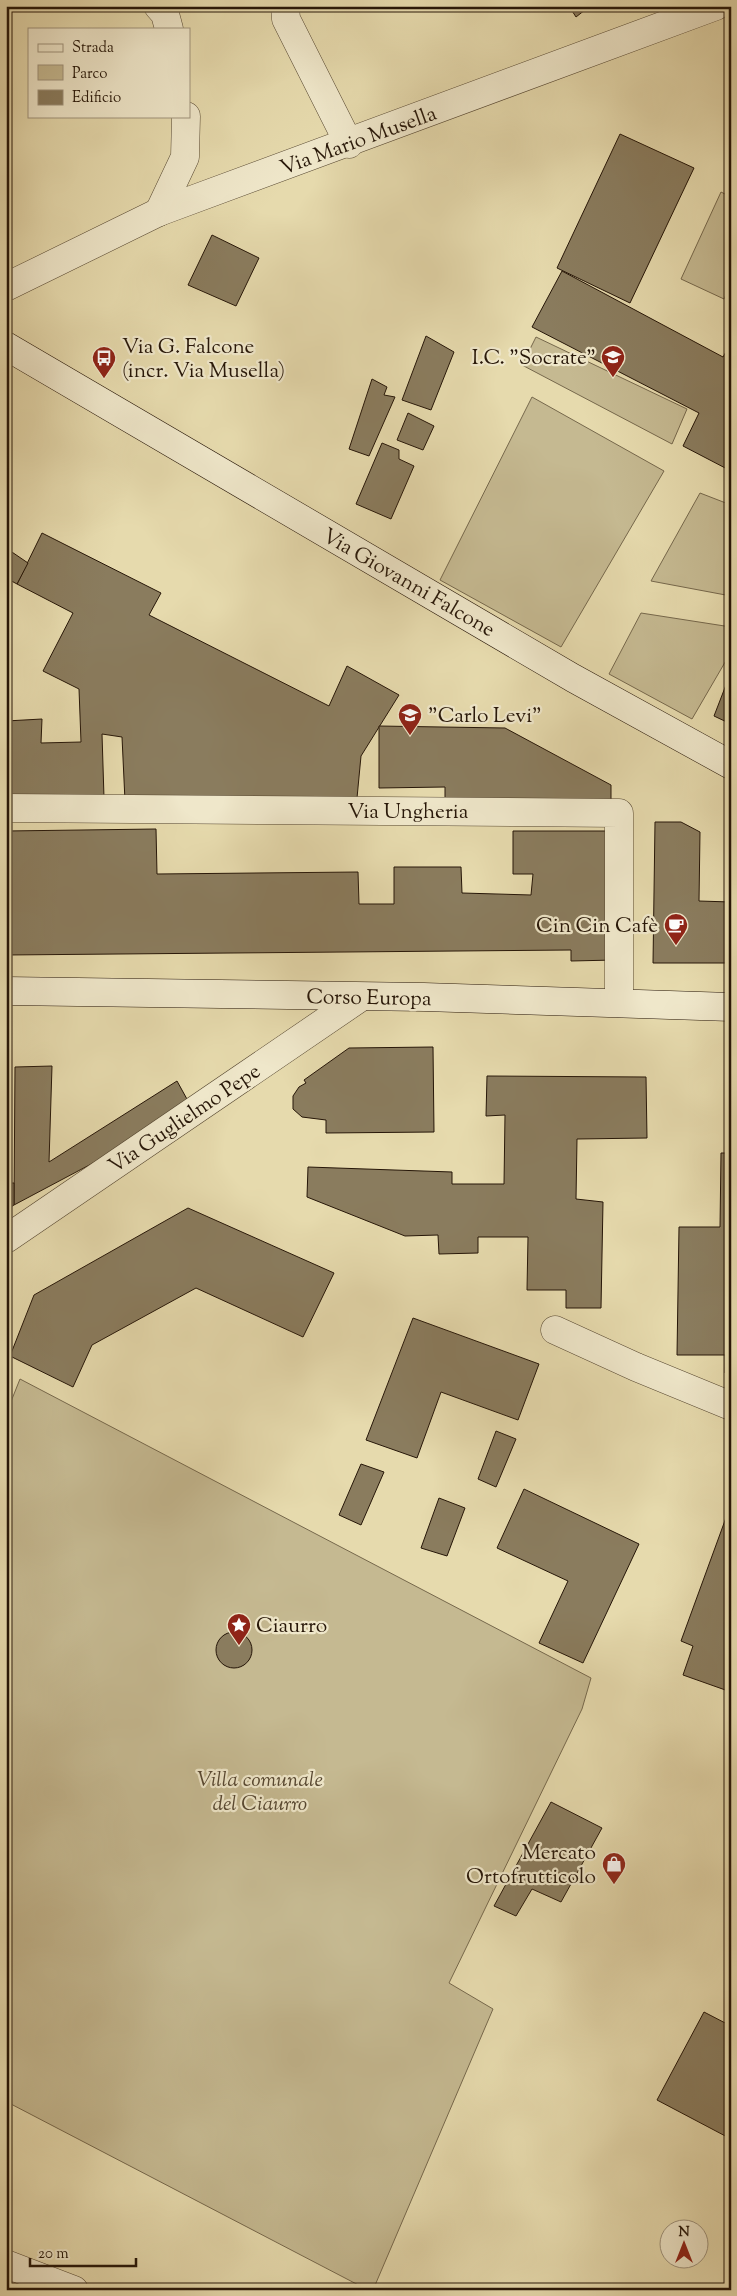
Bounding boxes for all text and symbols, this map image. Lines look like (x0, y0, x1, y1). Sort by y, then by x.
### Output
legend (28, 28, 190, 118)
text: Strada (72, 38, 114, 59)
text: Parco (72, 64, 108, 85)
text: Edificio (72, 88, 121, 109)
street label: Via Mario Musella (276, 100, 441, 184)
place label: Via G. Falcone (incr. Via Musella) (122, 333, 285, 387)
place label: I.C. "Socrate" (472, 344, 596, 374)
school or university icon: I.C. "Socrate" (600, 344, 626, 378)
bus stop icon: Via G. Falcone (incr. Via Musella) (91, 345, 117, 379)
street label: Via Giovanni Falcone (316, 522, 500, 646)
school or university icon: "Carlo Levi" (397, 702, 423, 736)
place label: "Carlo Levi" (428, 702, 542, 732)
street label: Via Ungheria (348, 798, 469, 828)
place label: Cin Cin Cafè (536, 912, 658, 942)
cafe icon: Cin Cin Cafè (663, 912, 689, 946)
street label: Corso Europa (306, 983, 432, 1015)
street label: Via Guglielmo Pepe (103, 1058, 267, 1182)
place icon: Ciaurro (226, 1612, 252, 1646)
place label: Ciaurro (256, 1612, 327, 1642)
park label: Villa comunale del Ciaurro (197, 1766, 323, 1820)
place label: Mercato Ortofrutticolo (466, 1839, 596, 1893)
shop icon: Mercato Ortofrutticolo (601, 1851, 627, 1885)
north arrow (660, 2218, 710, 2268)
text: N (678, 2223, 690, 2243)
scale bar (30, 2236, 136, 2268)
text: 20 m (38, 2244, 69, 2265)

